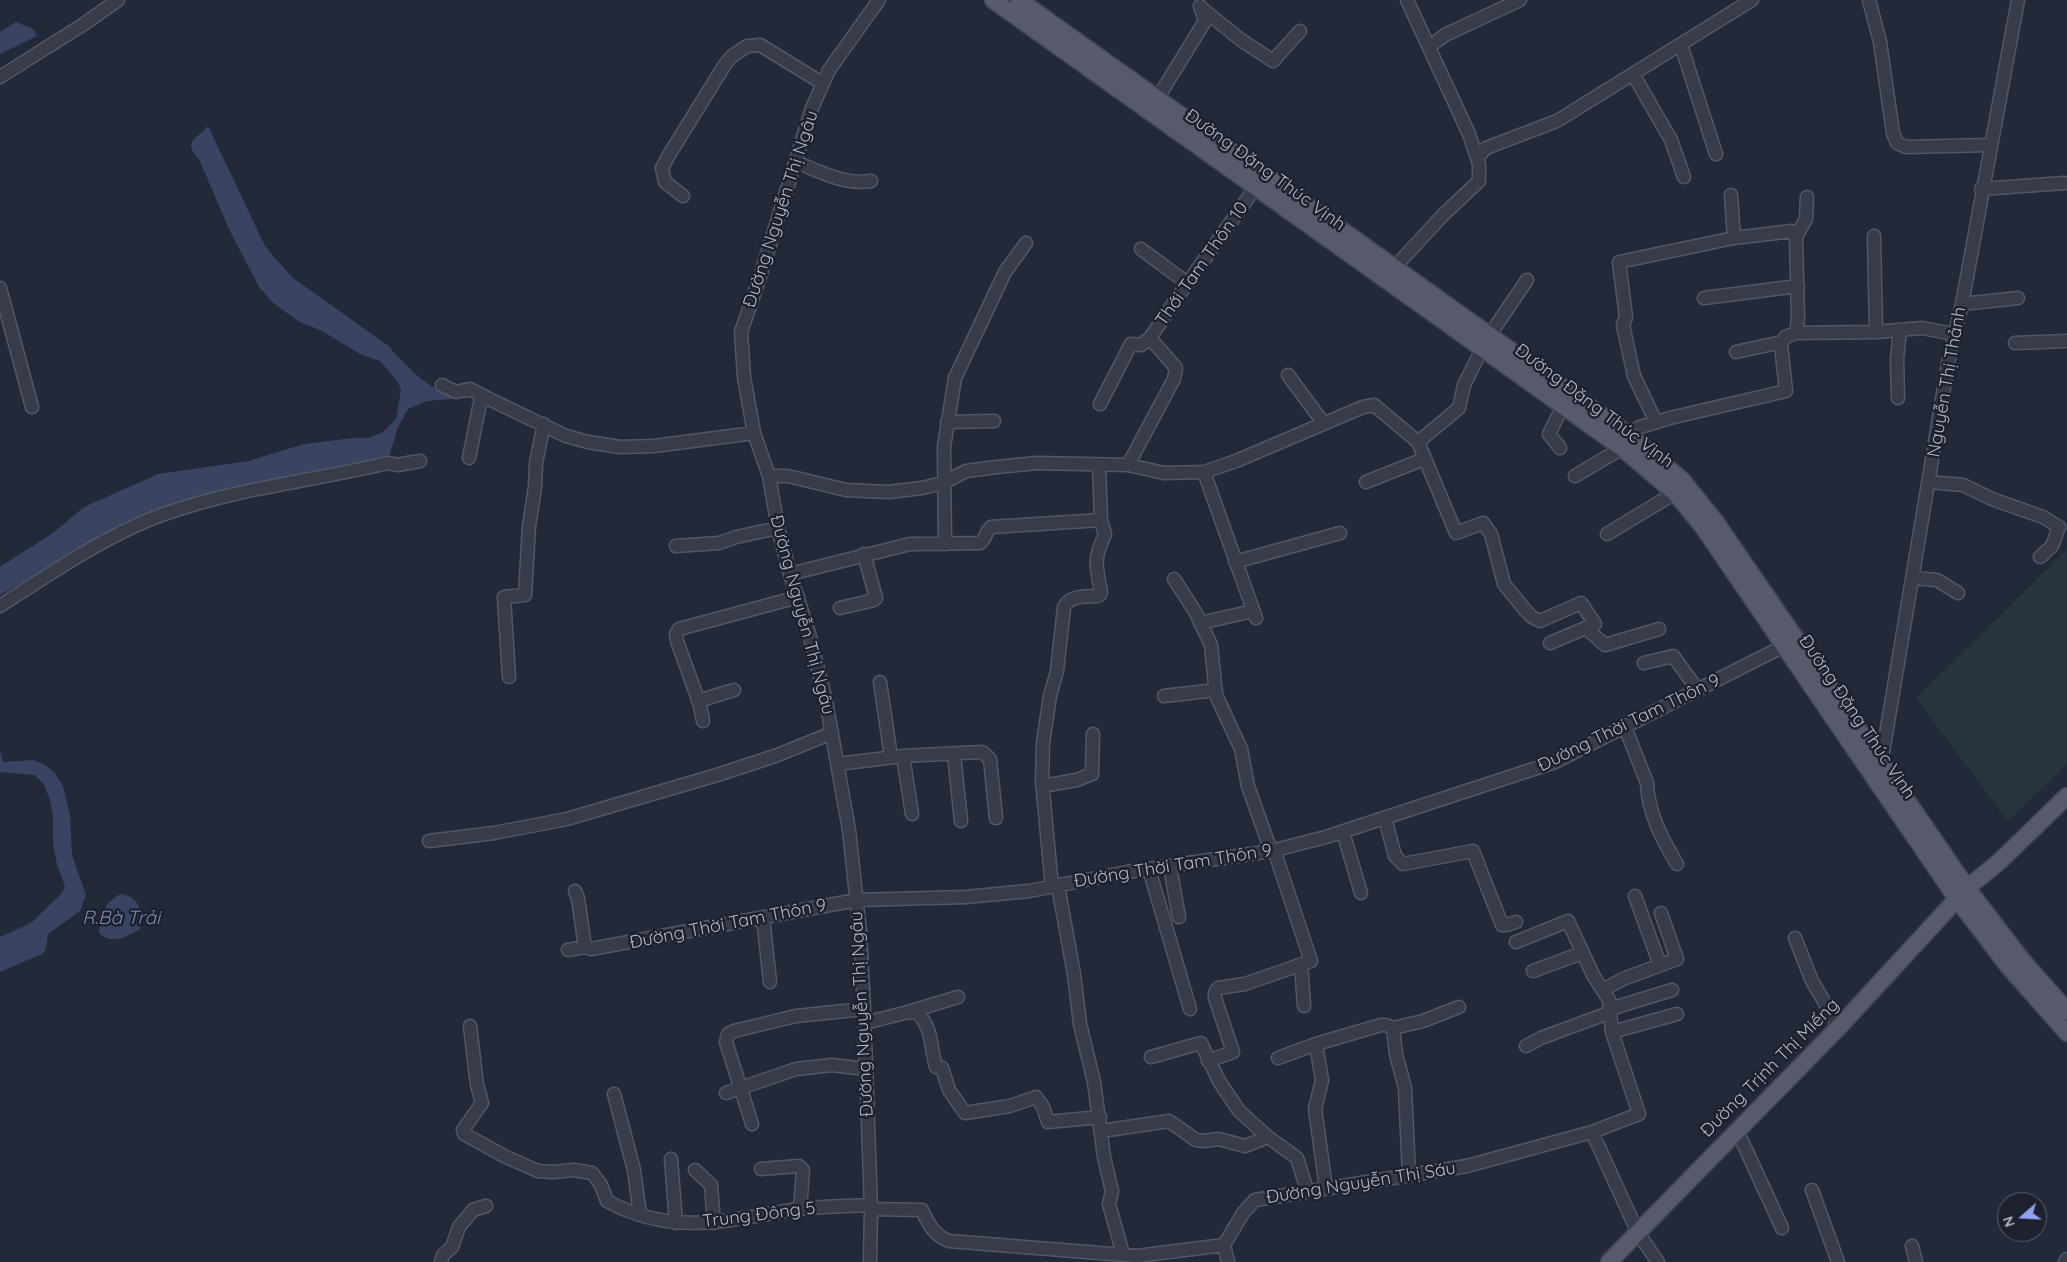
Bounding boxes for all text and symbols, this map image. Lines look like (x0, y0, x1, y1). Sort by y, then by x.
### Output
street label: Đường Đặng Thúc Vịnh (1181, 105, 1349, 235)
street label: Đường Nguyễn Thị Ngâu (739, 108, 823, 310)
street label: Thới Tam Thôn 10 (1151, 198, 1253, 330)
street label: Nguyễn Thị Thảnh (1923, 305, 1971, 459)
street label: Đường Đặng Thúc Vịnh (1510, 339, 1678, 473)
street label: Đường Nguyễn Thị Ngâu (765, 513, 839, 717)
street label: Đường Đặng Thúc Vịnh (1794, 631, 1920, 803)
street label: Đường Thời Tam Thôn 9 (1534, 669, 1724, 777)
street label: Đường Thời Tam Thôn 9 (1073, 840, 1273, 892)
street label: Đường Thời Tam Thôn 9 (628, 894, 828, 954)
water label: R.Bà Trải (82, 907, 160, 929)
street label: Đường Nguyễn Thị Ngâu (846, 911, 878, 1117)
street label: Đường Trịnh Thị Miếng (1696, 994, 1844, 1142)
street label: Đường Nguyễn Thị Sáu (1265, 1157, 1457, 1209)
north arrow (1997, 1192, 2047, 1242)
street label: Trung Đông 5 (701, 1197, 817, 1233)
text: N (1999, 1214, 2019, 1229)

